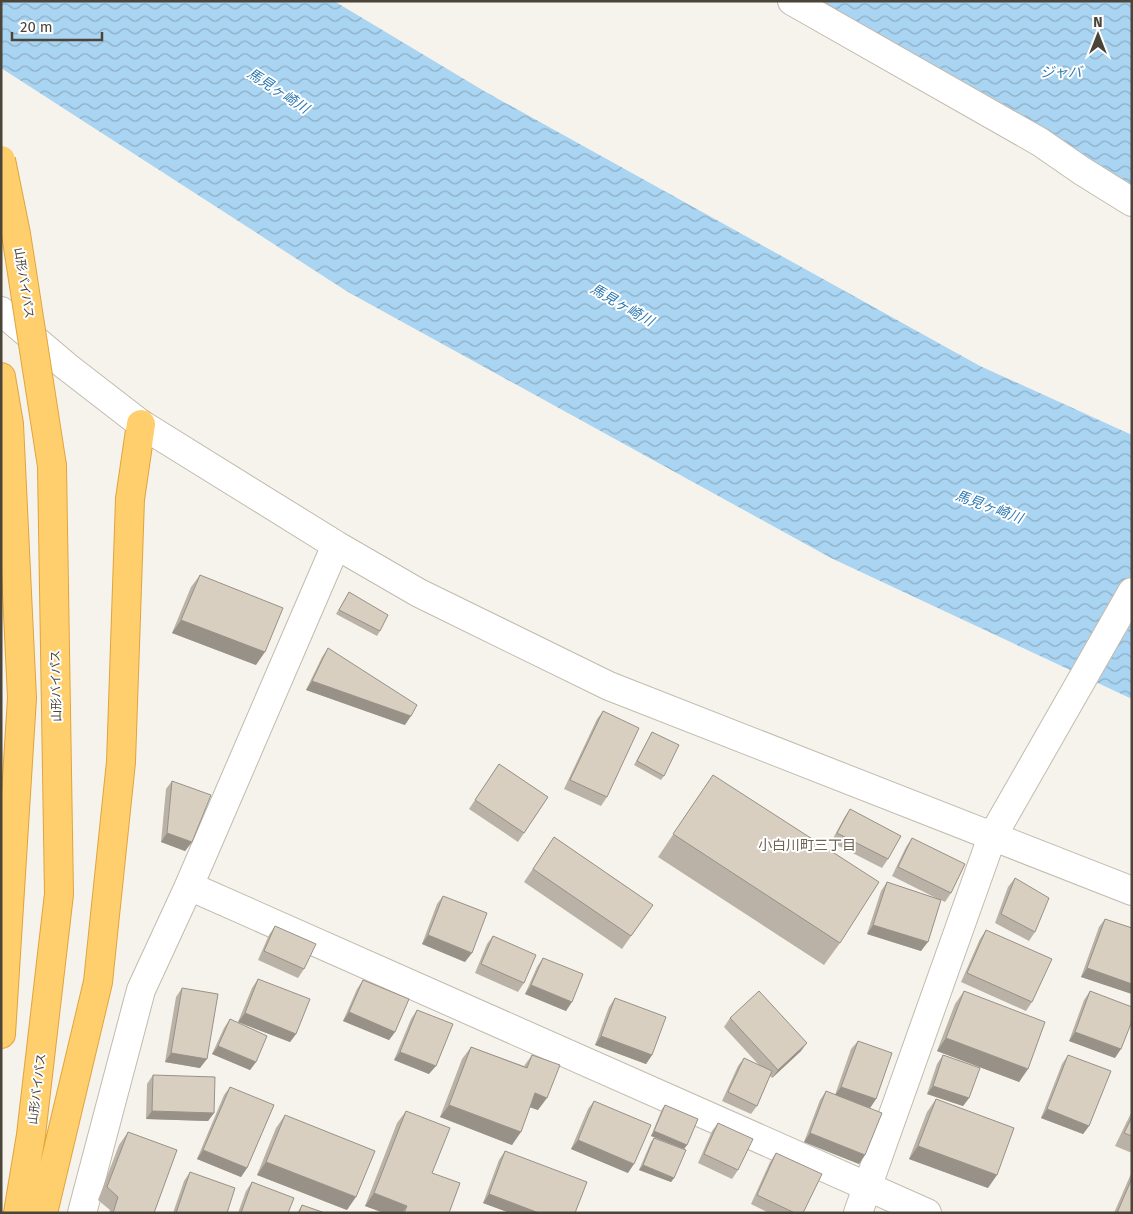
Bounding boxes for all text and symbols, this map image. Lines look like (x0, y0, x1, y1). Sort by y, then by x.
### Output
scale bar (12, 10, 102, 42)
north arrow (1073, 10, 1123, 60)
text: N (1093, 14, 1103, 31)
text: 20 m (20, 18, 53, 36)
water label: ジャバ (1040, 64, 1084, 81)
water label: 馬見ヶ崎川 (244, 65, 314, 118)
street label: 山形バイパス (11, 246, 37, 320)
water label: 馬見ヶ崎川 (587, 280, 658, 331)
water label: 馬見ヶ崎川 (953, 487, 1027, 528)
street label: 山形バイパス (48, 650, 64, 722)
district label: 小白川町三丁目 (758, 837, 856, 854)
street label: 山形バイパス (26, 1053, 48, 1125)

